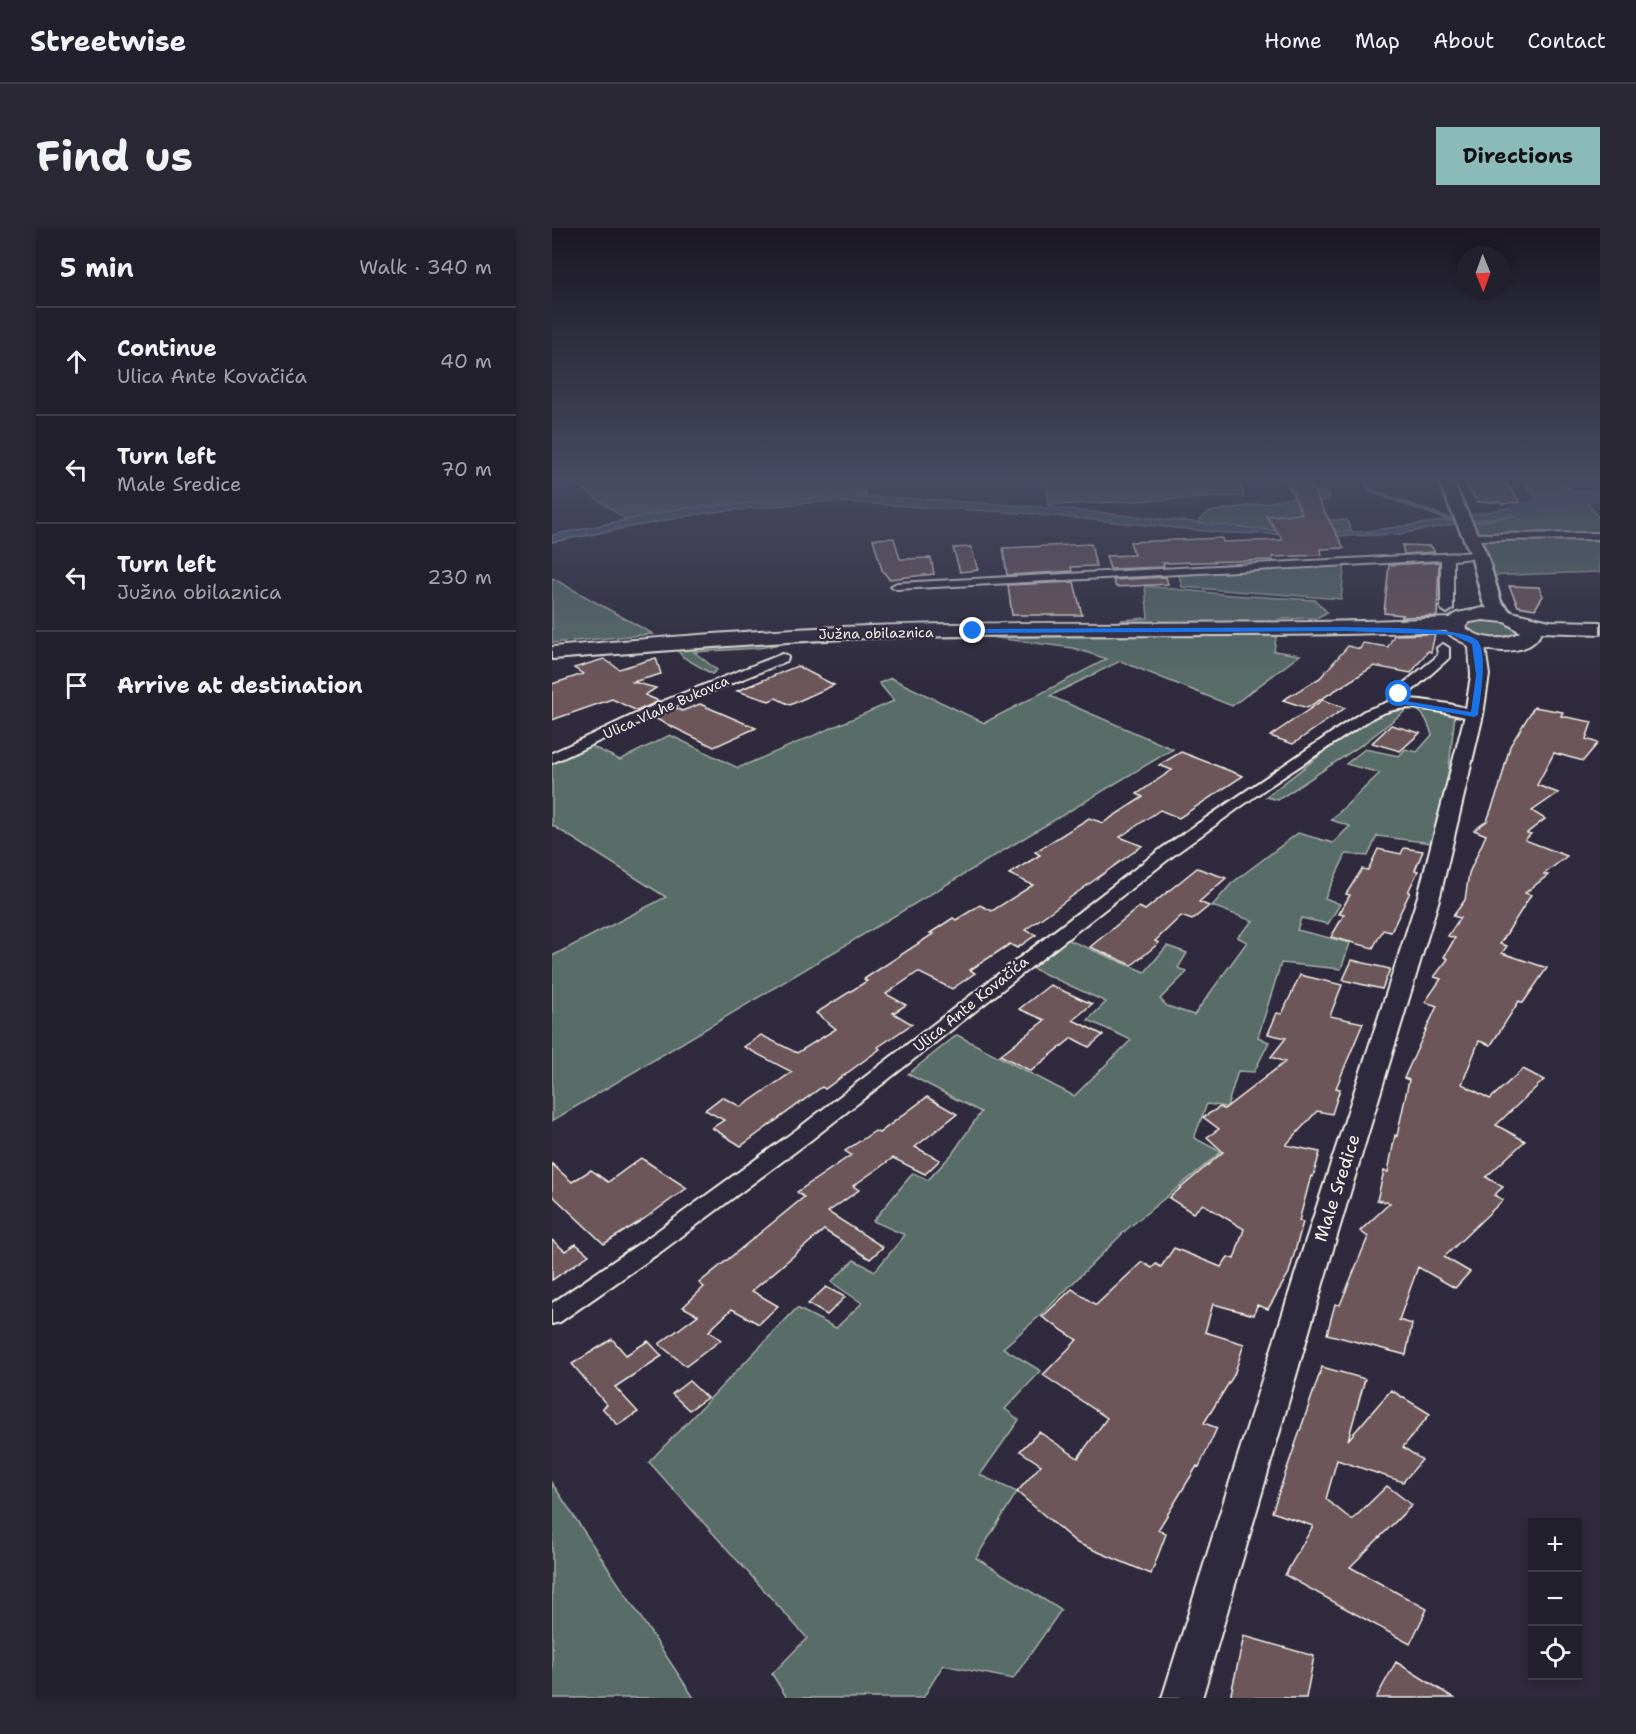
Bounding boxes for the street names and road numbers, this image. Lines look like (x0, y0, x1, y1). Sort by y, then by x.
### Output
street label: Južna obilaznica (818, 623, 934, 643)
street label: Ulica Vlahe Bukovca (600, 671, 732, 743)
street label: Ulica Ante Kovačića (909, 951, 1033, 1057)
street label: Male Sredice (1308, 1131, 1366, 1245)

